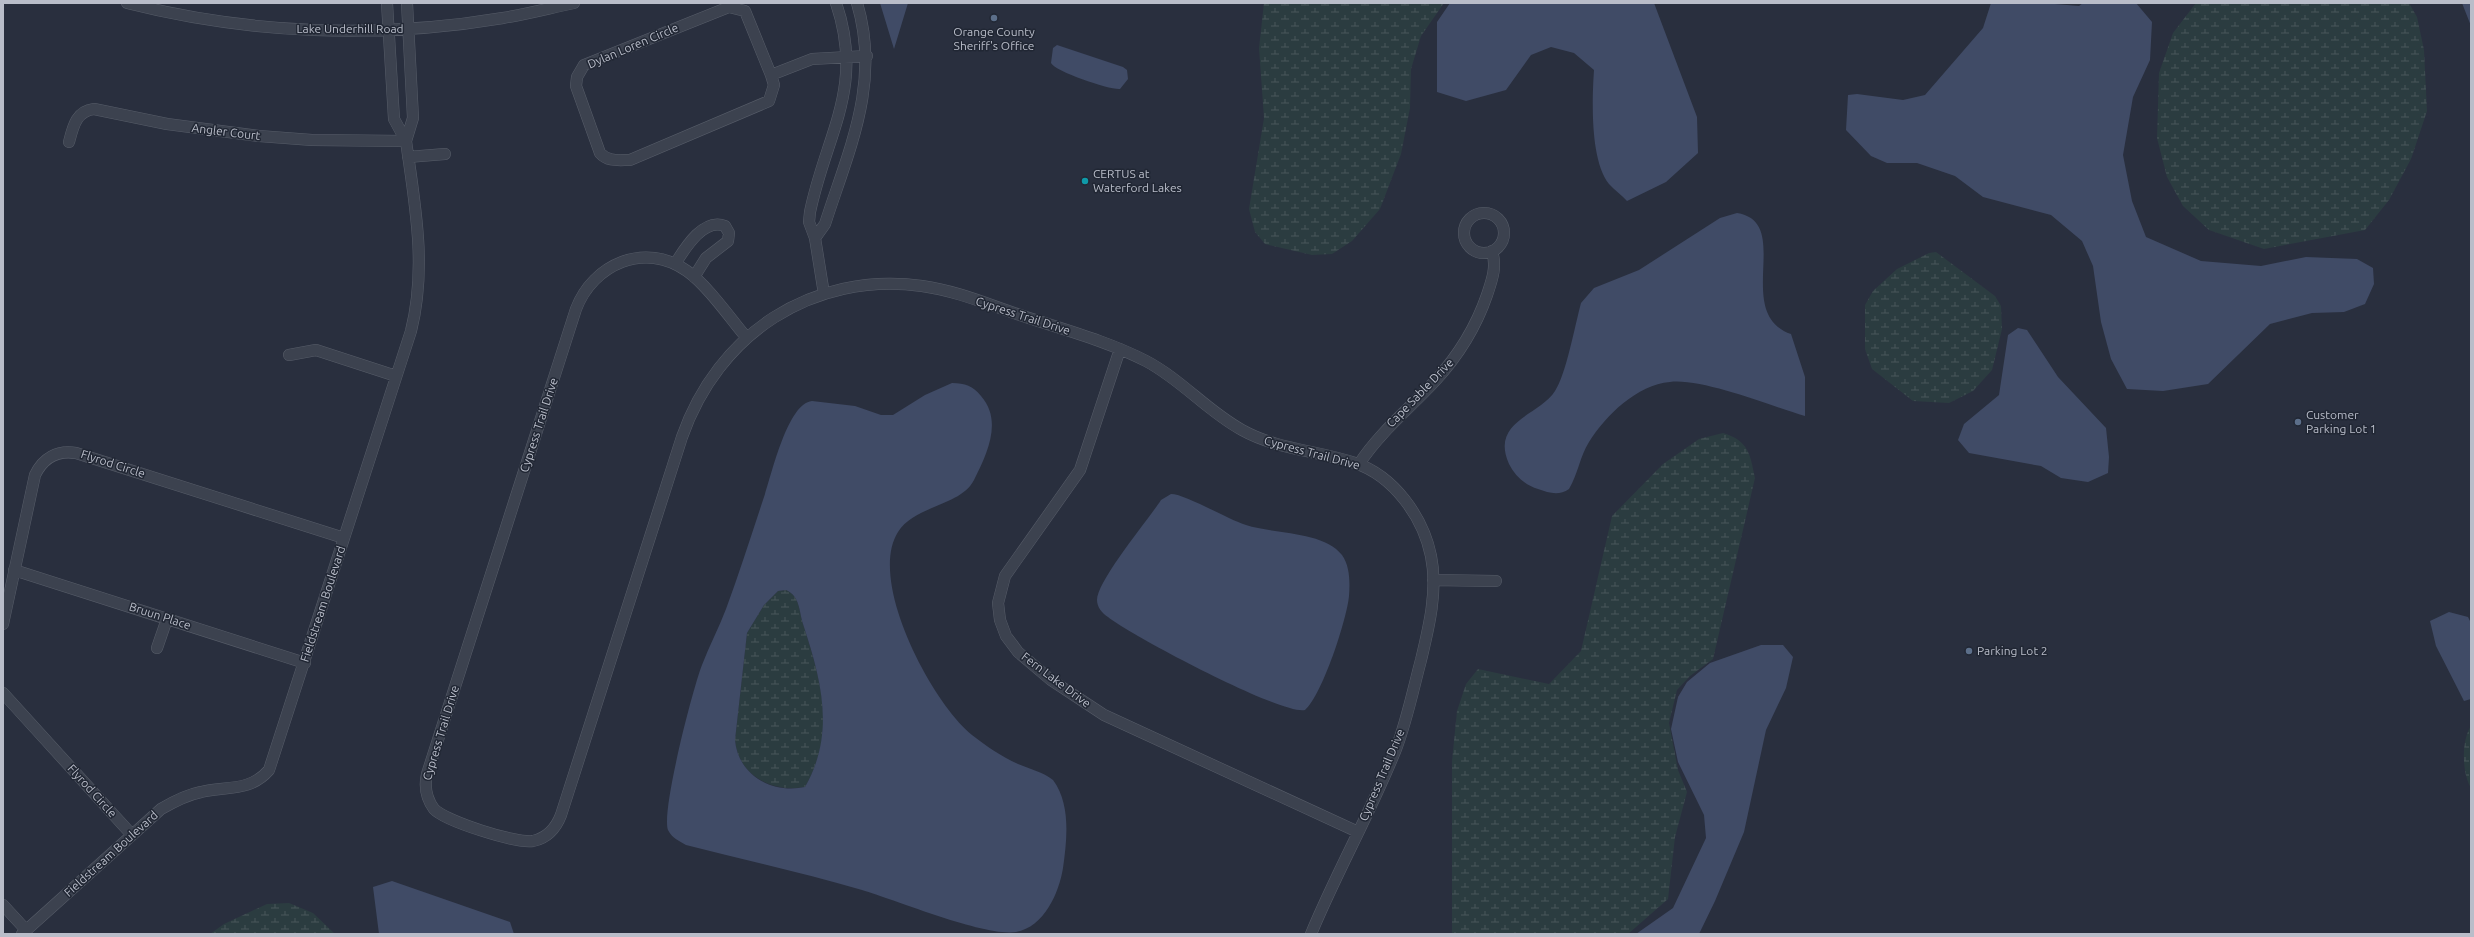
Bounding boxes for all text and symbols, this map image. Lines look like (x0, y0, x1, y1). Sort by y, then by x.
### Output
marker: Orange County Sheriff's Office (989, 13, 999, 23)
street label: Dylan Loren Circle (586, 21, 680, 71)
street label: Lake Underhill Road (296, 22, 404, 35)
place label: Orange County Sheriff's Office (953, 25, 1035, 52)
street label: Angler Court (191, 121, 261, 142)
place label: CERTUS at Waterford Lakes (1093, 167, 1182, 194)
marker: CERTUS at Waterford Lakes (1080, 176, 1090, 186)
street label: Cypress Trail Drive (974, 294, 1072, 337)
street label: Cape Sable Drive (1384, 356, 1456, 430)
street label: Cypress Trail Drive (517, 376, 560, 474)
place label: Customer Parking Lot 1 (2306, 408, 2377, 435)
marker: Customer Parking Lot 1 (2293, 417, 2303, 427)
street label: Cypress Trail Drive (1263, 433, 1361, 472)
street label: Flyrod Circle (79, 447, 147, 480)
street label: Fieldstream Boulevard (298, 544, 347, 663)
street label: Bruun Place (128, 599, 193, 632)
place label: Parking Lot 2 (1977, 644, 2048, 657)
marker: Parking Lot 2 (1964, 646, 1974, 656)
street label: Fern Lake Drive (1019, 649, 1093, 710)
street label: Cypress Trail Drive (420, 684, 461, 782)
street label: Cypress Trail Drive (1356, 727, 1407, 823)
street label: Flyrod Circle (65, 762, 120, 820)
street label: Fieldstream Boulevard (61, 808, 160, 899)

